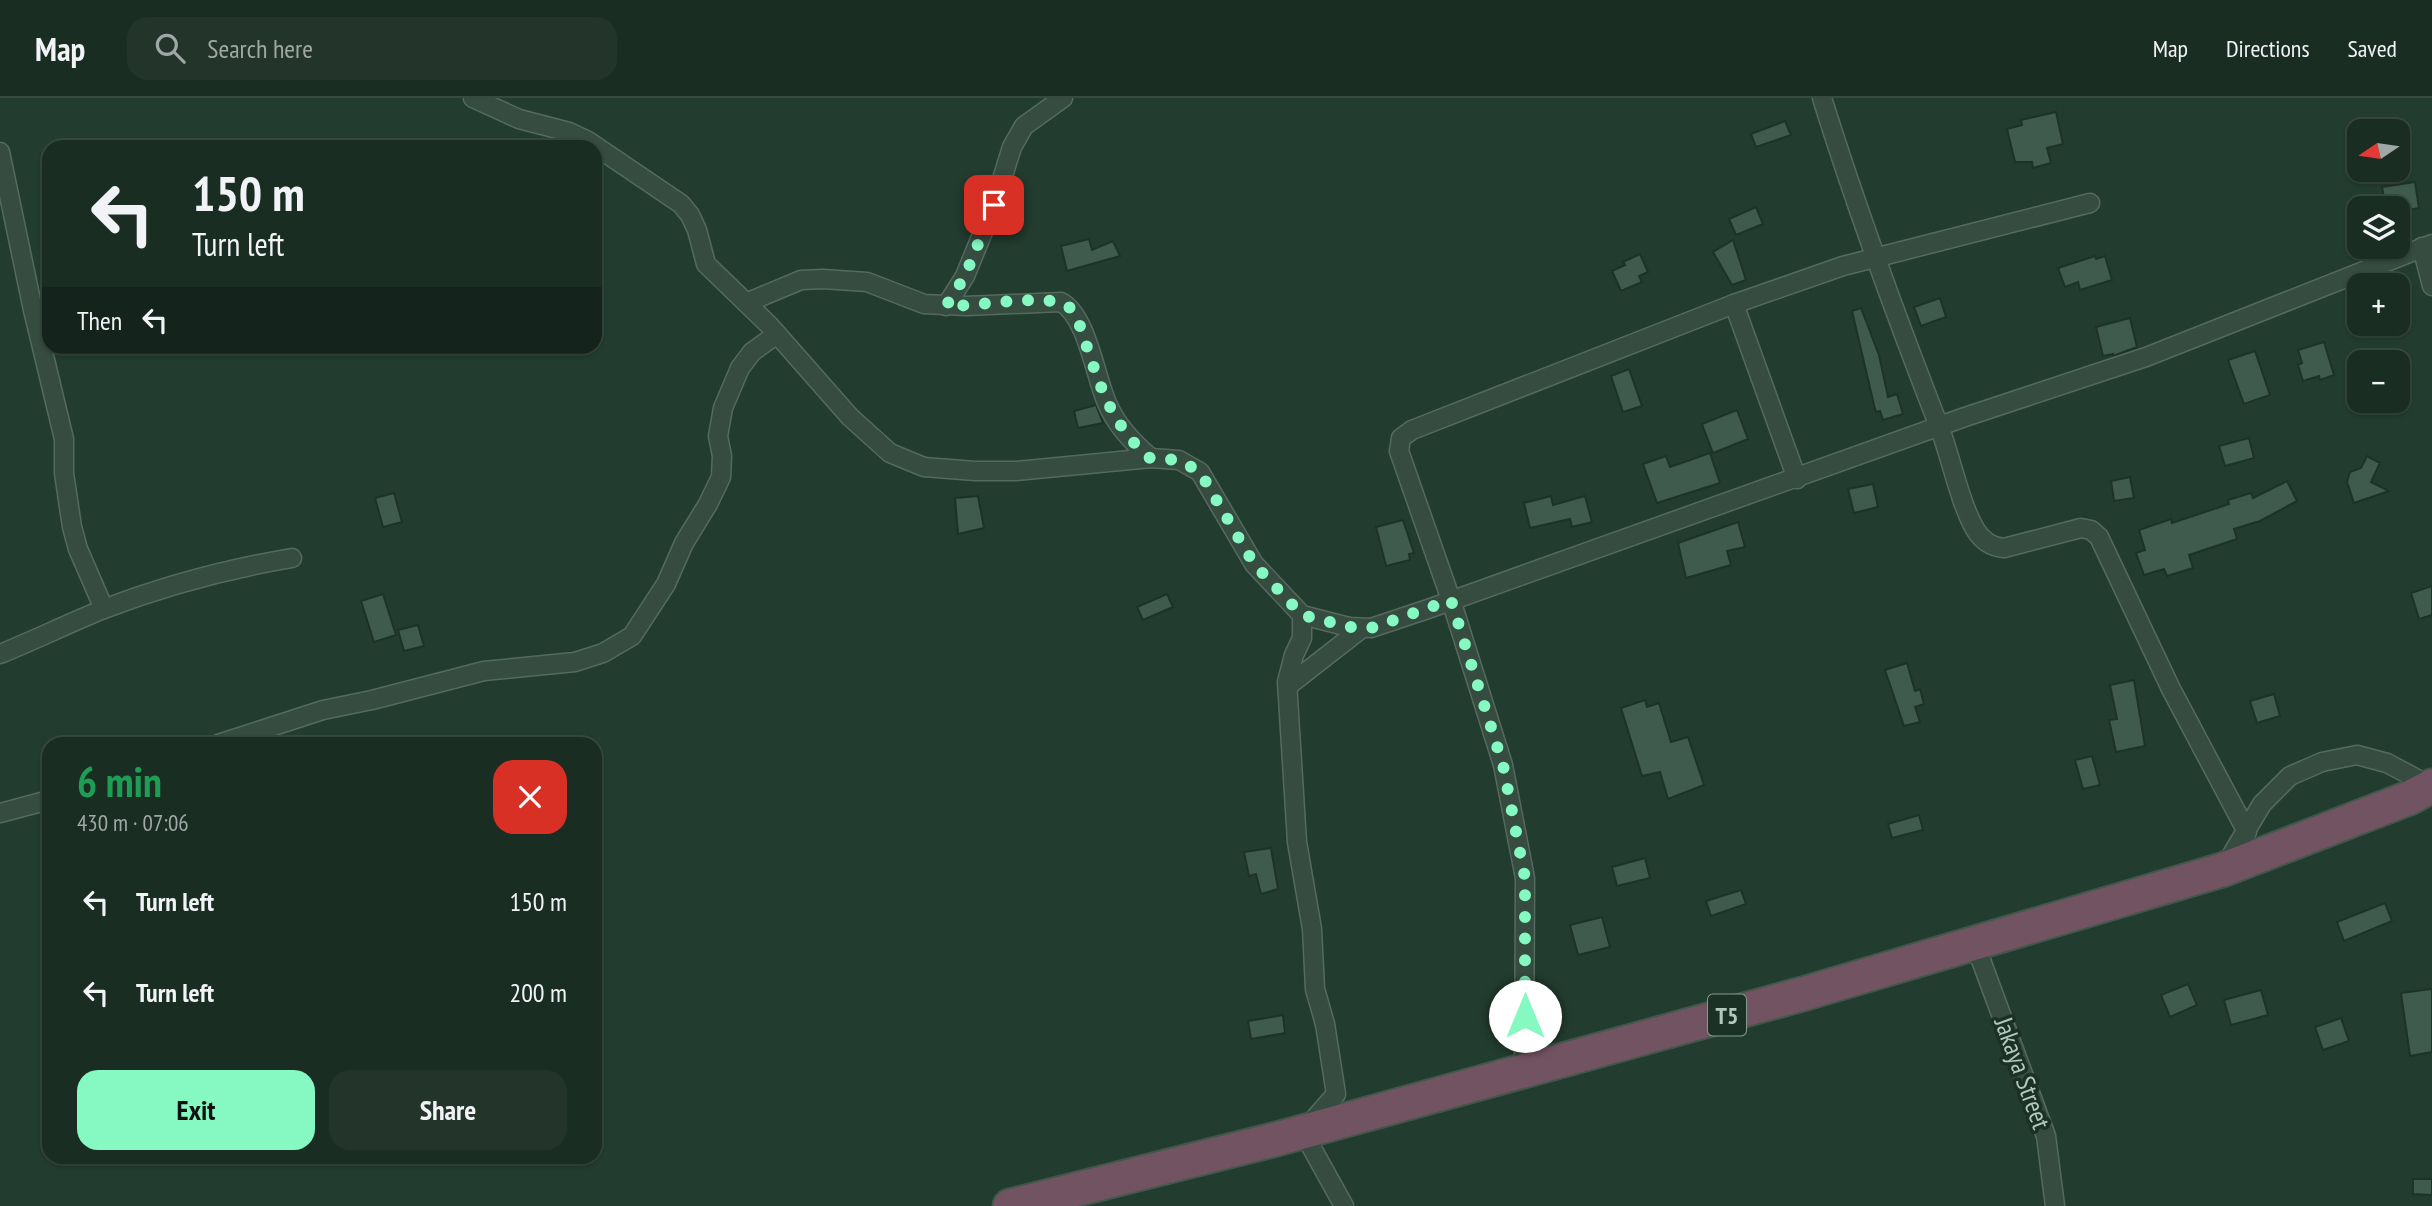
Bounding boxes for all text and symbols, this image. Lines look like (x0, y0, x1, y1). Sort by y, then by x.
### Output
search box (127, 17, 617, 80)
text: Map (35, 27, 85, 70)
icon: search (151, 29, 189, 67)
text: Search here (207, 32, 313, 65)
text: Map (2153, 33, 2188, 64)
text: Directions (2226, 33, 2310, 64)
text: Saved (2348, 33, 2397, 64)
north arrow (2347, 119, 2410, 182)
map controls (2347, 119, 2410, 413)
text: 150 m (192, 161, 305, 225)
icon: left (77, 168, 168, 259)
pin (964, 175, 1024, 235)
icon: arrive (975, 186, 1013, 224)
button: layers (2347, 196, 2410, 259)
text: Turn left (192, 223, 284, 265)
button: + (2347, 273, 2410, 336)
icon: left (136, 301, 174, 339)
text: Then (77, 304, 122, 337)
button: − (2347, 350, 2410, 413)
text: 6 min (77, 754, 162, 809)
button: close (493, 760, 567, 834)
text: 430 m · 07:06 (77, 808, 189, 837)
icon: left (77, 883, 115, 921)
text: Turn left (136, 885, 214, 918)
text: 150 m (509, 885, 567, 918)
icon: left (77, 974, 115, 1012)
text: Turn left (136, 976, 214, 1009)
text: 200 m (509, 976, 567, 1009)
position arrow (1488, 979, 1562, 1053)
road number: T5 (1708, 995, 1746, 1035)
street label: Jakaya Street (1987, 1012, 2058, 1133)
button: Exit (77, 1070, 315, 1150)
button: Share (329, 1070, 567, 1150)

